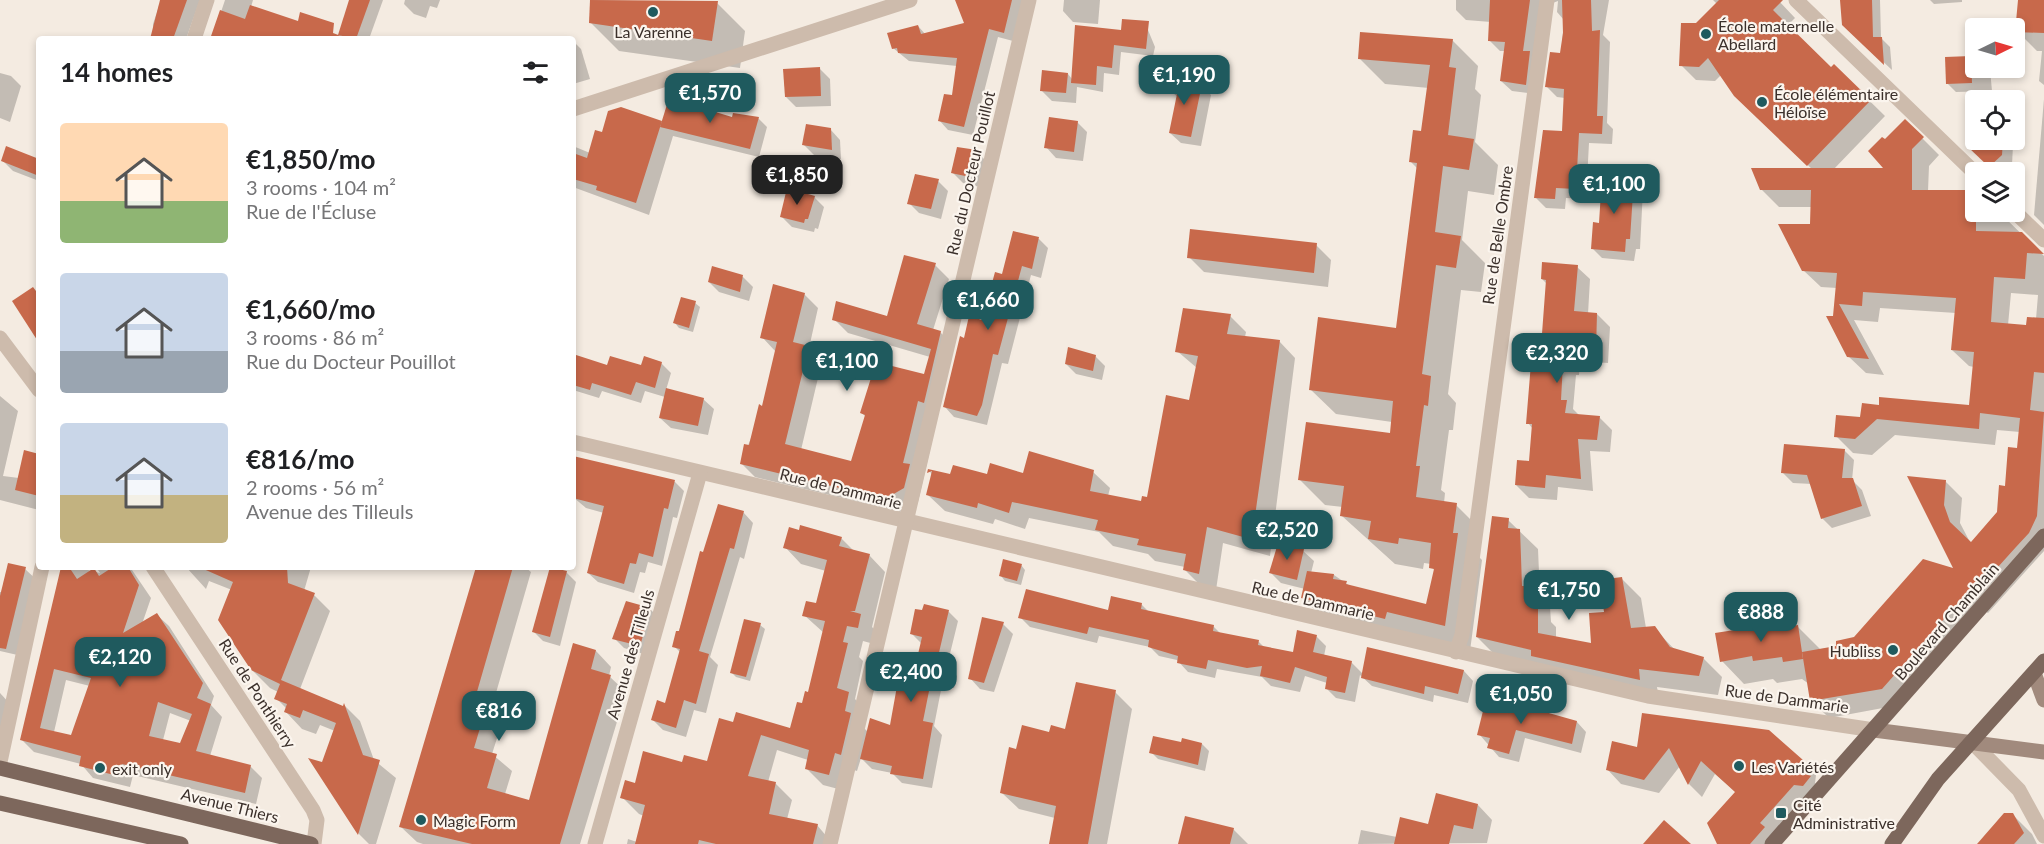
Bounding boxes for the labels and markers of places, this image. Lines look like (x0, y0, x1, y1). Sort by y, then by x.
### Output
marker: La Varenne (646, 5, 660, 19)
place label: École maternelle Abellard (1718, 16, 1834, 53)
place label: La Varenne (614, 22, 692, 41)
marker: École maternelle Abellard (1699, 27, 1713, 41)
pin: €1,190 (1135, 55, 1233, 106)
pin: €1,570 (661, 73, 759, 124)
place label: École élémentaire Héloïse (1774, 84, 1898, 121)
marker: École élémentaire Héloïse (1755, 95, 1769, 109)
pin: €1,850 (748, 155, 846, 206)
pin: €1,100 (1565, 164, 1663, 215)
pin: €1,660 (939, 280, 1037, 331)
pin: €2,320 (1508, 333, 1606, 384)
pin: €1,100 (798, 341, 896, 392)
pin: €2,520 (1238, 510, 1336, 561)
pin: €1,750 (1520, 570, 1618, 621)
pin: €888 (1725, 592, 1797, 643)
pin: €2,120 (71, 637, 169, 688)
place label: Hubliss (1830, 641, 1881, 660)
marker: Hubliss (1886, 643, 1900, 657)
pin: €2,400 (862, 652, 960, 703)
pin: €1,050 (1472, 674, 1570, 725)
pin: €816 (463, 691, 535, 742)
place label: Les Variétés (1751, 757, 1834, 776)
place label: exit only (112, 759, 173, 778)
marker: Les Variétés (1732, 759, 1746, 773)
marker: exit only (93, 761, 107, 775)
place label: Cité Administrative (1793, 795, 1895, 832)
marker: Cité Administrative (1774, 806, 1788, 820)
place label: Magic Form (433, 811, 516, 830)
marker: Magic Form (414, 813, 428, 827)

